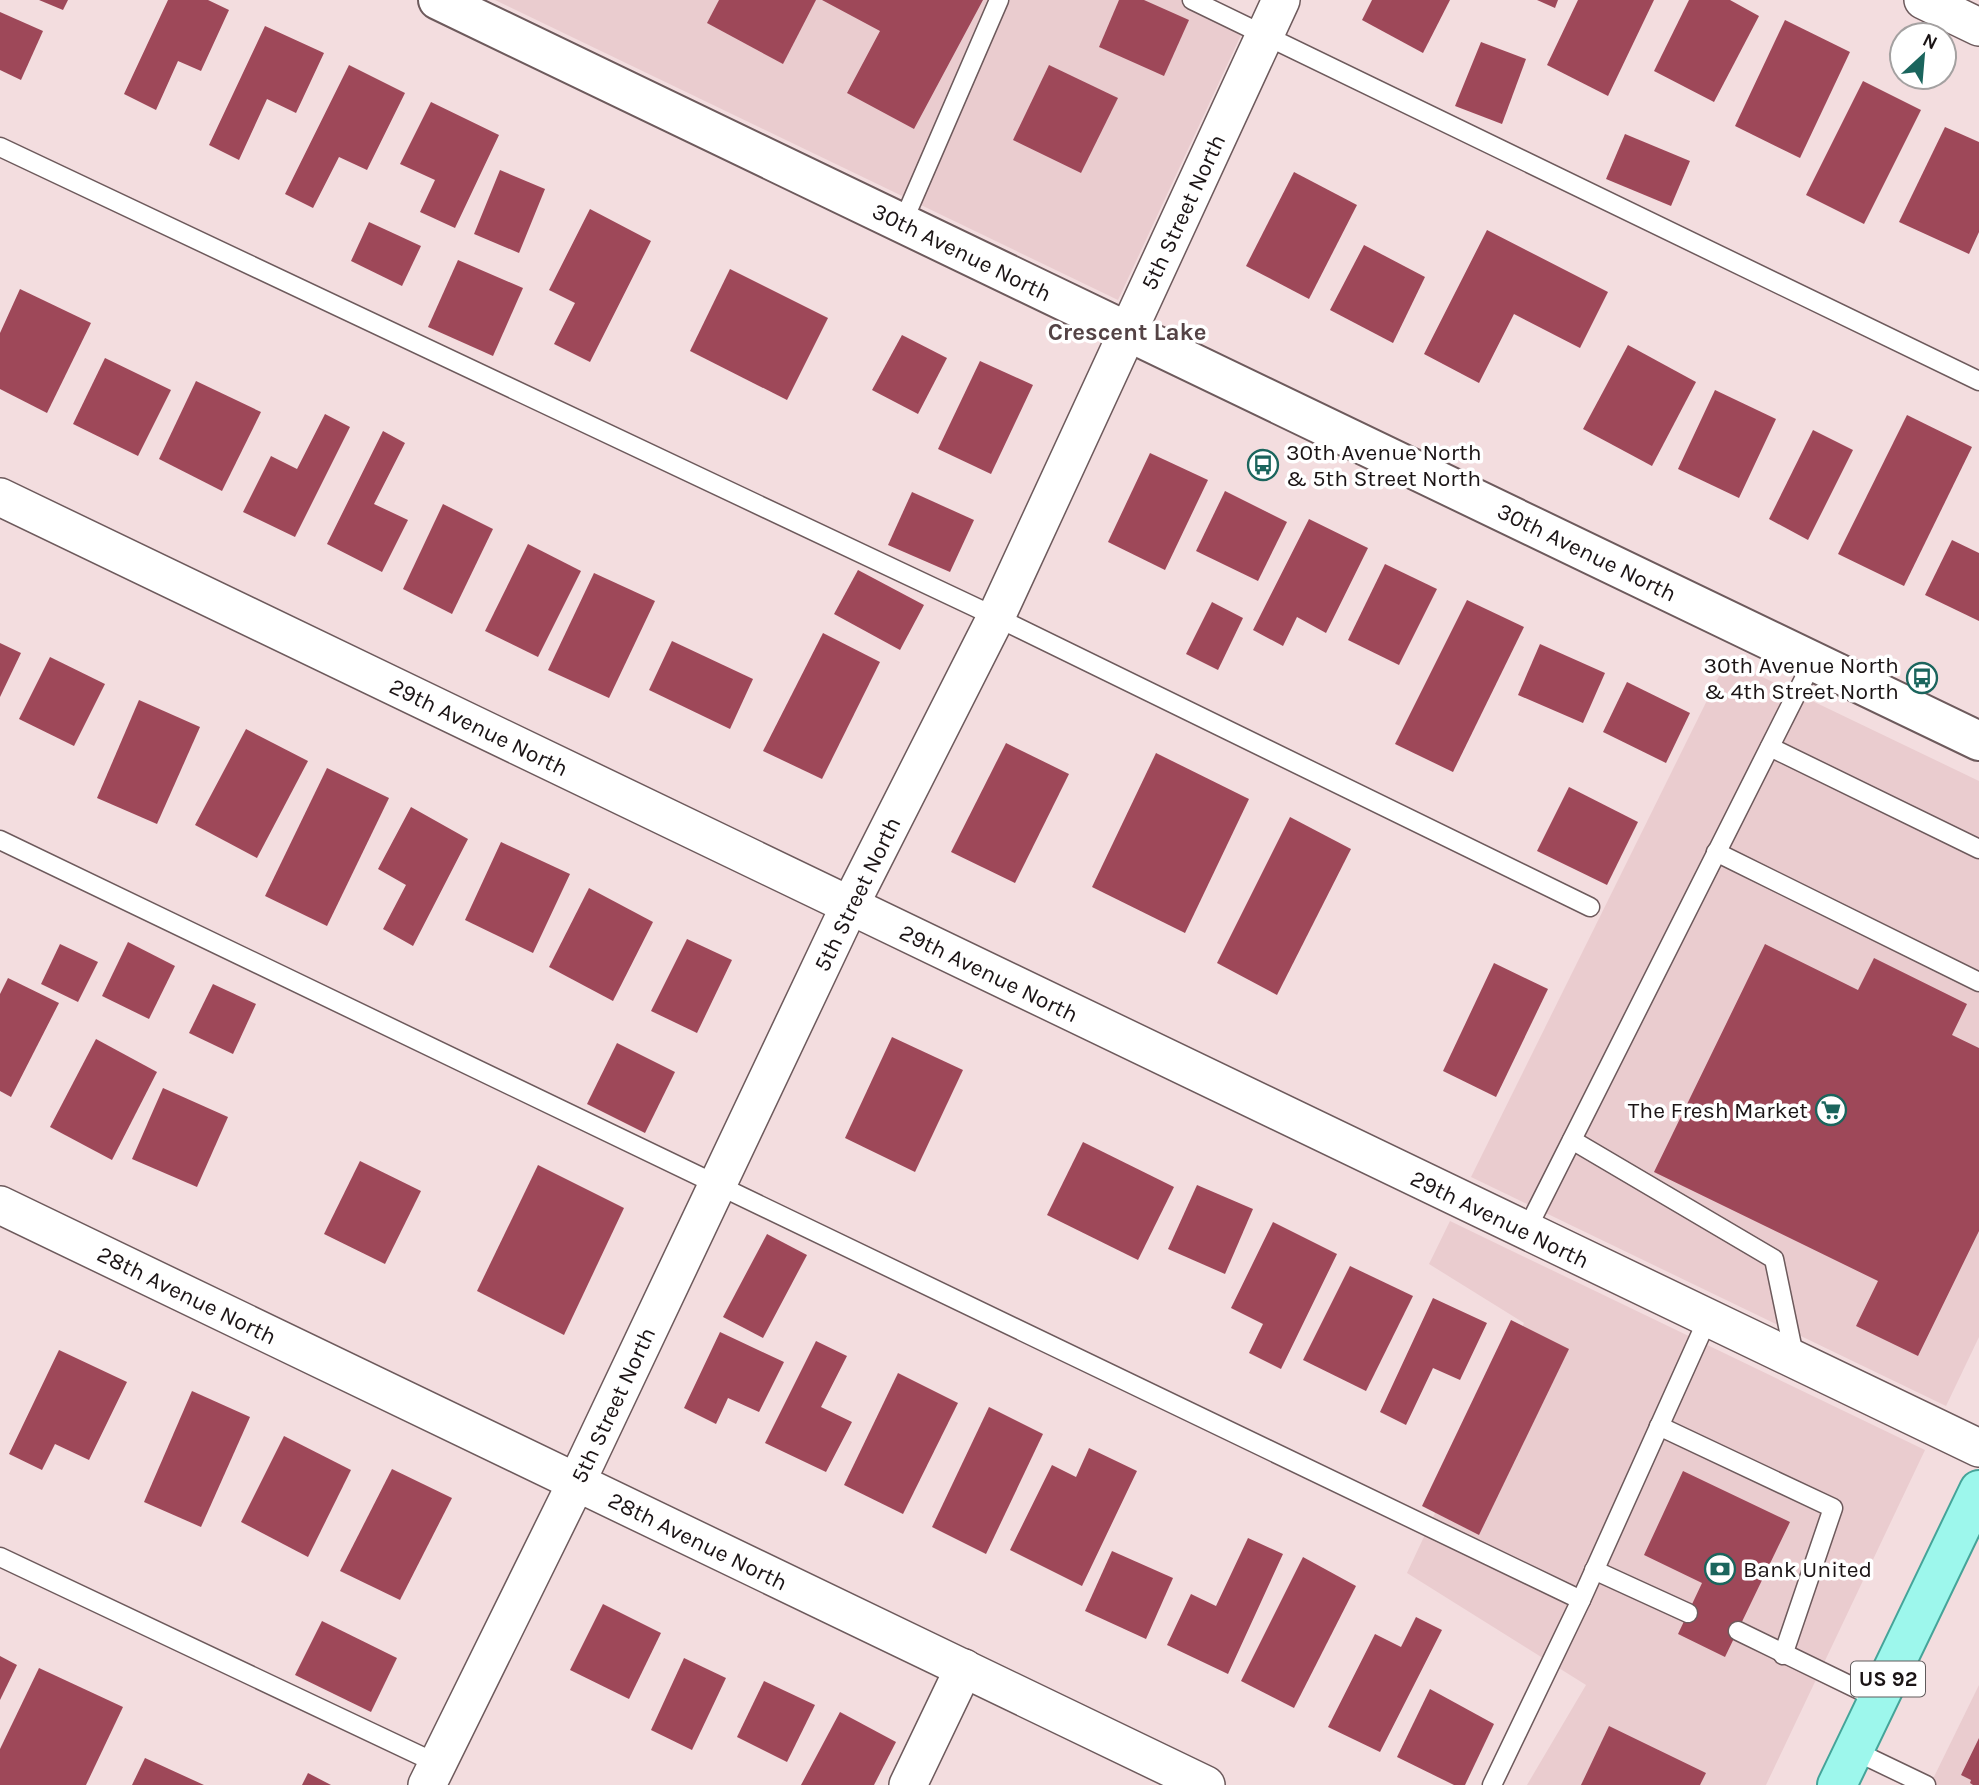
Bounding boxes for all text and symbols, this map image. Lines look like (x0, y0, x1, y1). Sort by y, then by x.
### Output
north arrow (1888, 21, 1958, 91)
text: N (1919, 29, 1941, 54)
street label: 5th Street North (1136, 130, 1231, 294)
street label: 30th Avenue North (868, 197, 1056, 307)
district label: Crescent Lake (1048, 318, 1206, 346)
place label: 30th Avenue North & 5th Street North (1286, 439, 1482, 492)
bus stop icon: 30th Avenue North & 5th Street North (1246, 448, 1280, 482)
street label: 30th Avenue North (1493, 497, 1681, 607)
place label: 30th Avenue North & 4th Street North (1703, 652, 1899, 705)
bus stop icon: 30th Avenue North & 4th Street North (1905, 661, 1939, 695)
street label: 29th Avenue North (385, 673, 572, 782)
street label: 5th Street North (808, 812, 907, 976)
street label: 29th Avenue North (895, 919, 1082, 1028)
supermarket icon: The Fresh Market (1814, 1093, 1848, 1127)
place label: The Fresh Market (1628, 1097, 1808, 1124)
street label: 29th Avenue North (1406, 1165, 1593, 1274)
street label: 28th Avenue North (93, 1240, 281, 1350)
street label: 5th Street North (566, 1323, 661, 1487)
street label: 28th Avenue North (604, 1486, 792, 1596)
bank icon: Bank United (1703, 1552, 1737, 1586)
place label: Bank United (1743, 1556, 1872, 1583)
road number: US 92 (1851, 1662, 1925, 1696)

